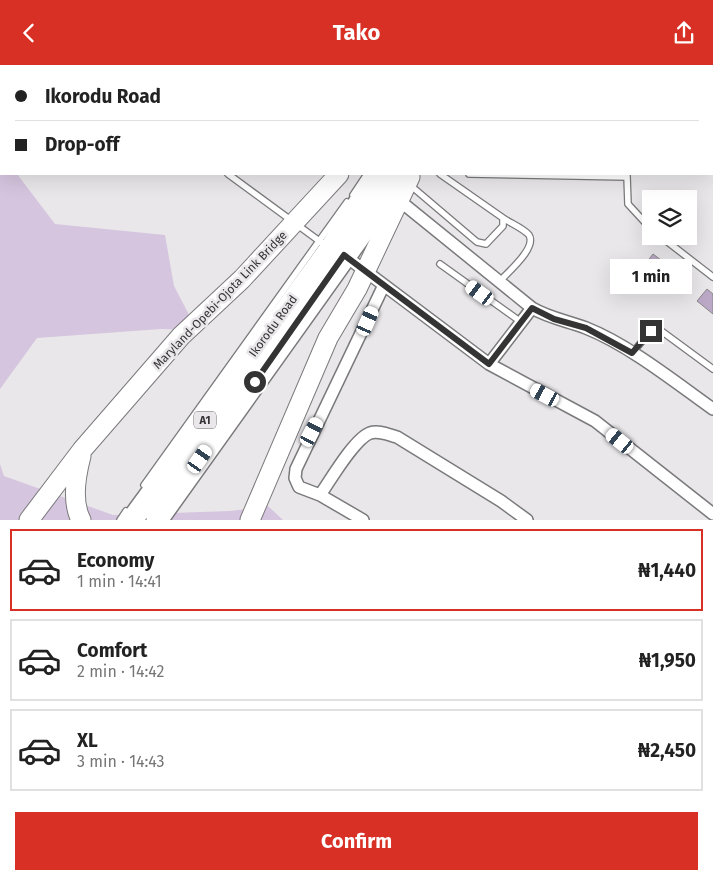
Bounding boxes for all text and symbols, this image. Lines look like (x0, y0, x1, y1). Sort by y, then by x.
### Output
icon: back (15, 19, 43, 47)
text: Tako (333, 19, 380, 46)
icon: share (670, 19, 698, 47)
text: Ikorodu Road (45, 85, 161, 108)
text: Drop-off (45, 133, 119, 156)
map controls (642, 190, 697, 245)
button: layers (642, 190, 697, 245)
street label: Maryland-Opebi-Ojota Link Bridge (150, 228, 290, 372)
callout: 1 min (610, 259, 692, 293)
text: 1 min (632, 267, 670, 286)
car (463, 278, 496, 308)
street label: Ikorodu Road (246, 292, 300, 360)
car (355, 304, 380, 338)
route end (640, 320, 662, 342)
route start (244, 371, 266, 393)
car (528, 381, 561, 409)
road number: A1 (194, 411, 216, 429)
car (298, 415, 325, 449)
car (603, 426, 636, 456)
car (185, 442, 214, 476)
icon: car (17, 548, 62, 593)
text: Economy (77, 549, 154, 572)
text: ₦1,440 (638, 559, 696, 582)
text: 1 min · 14:41 (77, 572, 162, 591)
icon: car (17, 638, 62, 683)
text: Comfort (77, 639, 147, 662)
text: ₦1,950 (639, 649, 696, 672)
text: 2 min · 14:42 (77, 662, 164, 681)
icon: car (17, 728, 62, 773)
text: XL (77, 729, 98, 752)
text: ₦2,450 (638, 739, 696, 762)
text: 3 min · 14:43 (77, 752, 165, 771)
button: Confirm (15, 812, 698, 870)

